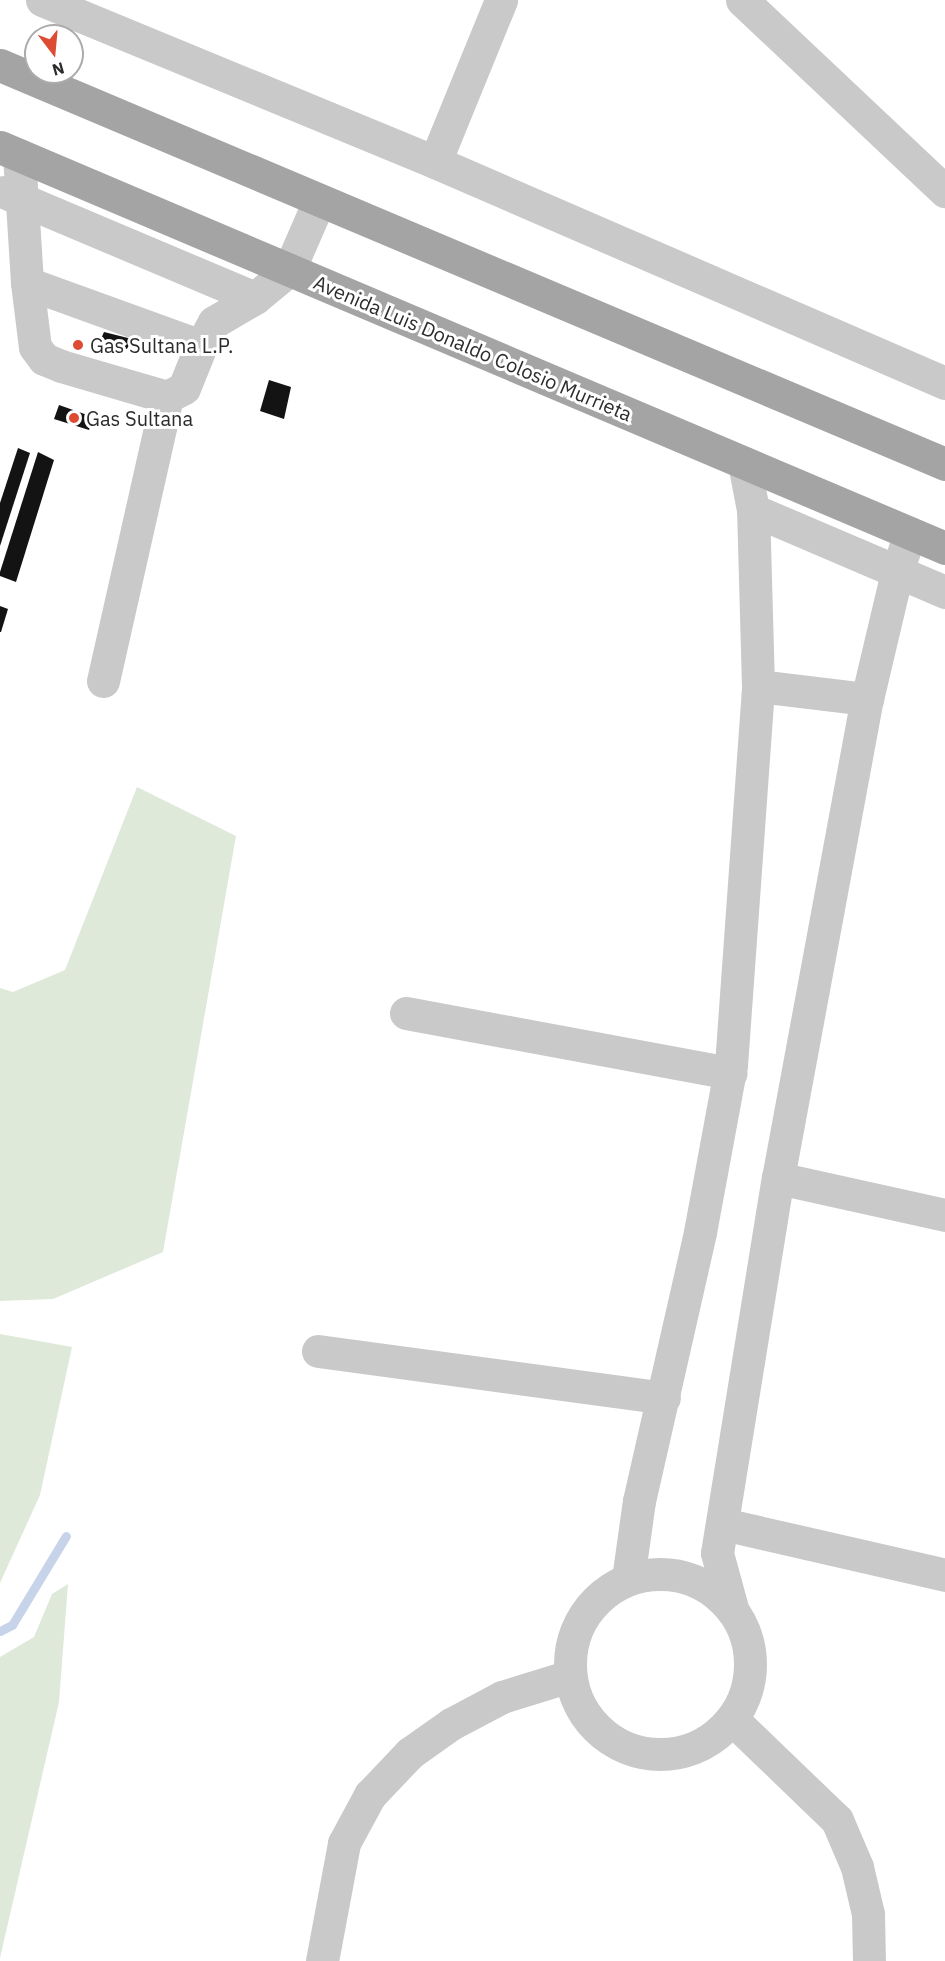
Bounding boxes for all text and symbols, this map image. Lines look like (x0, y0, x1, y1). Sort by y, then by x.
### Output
north arrow (24, 24, 84, 84)
text: N (50, 58, 67, 81)
street label: Avenida Luis Donaldo Colosio Murrieta (310, 270, 636, 426)
place label: Gas Sultana L.P. (90, 333, 233, 357)
marker: Gas Sultana L.P. (71, 338, 85, 352)
place label: Gas Sultana (86, 406, 193, 430)
marker: Gas Sultana (67, 411, 81, 425)

